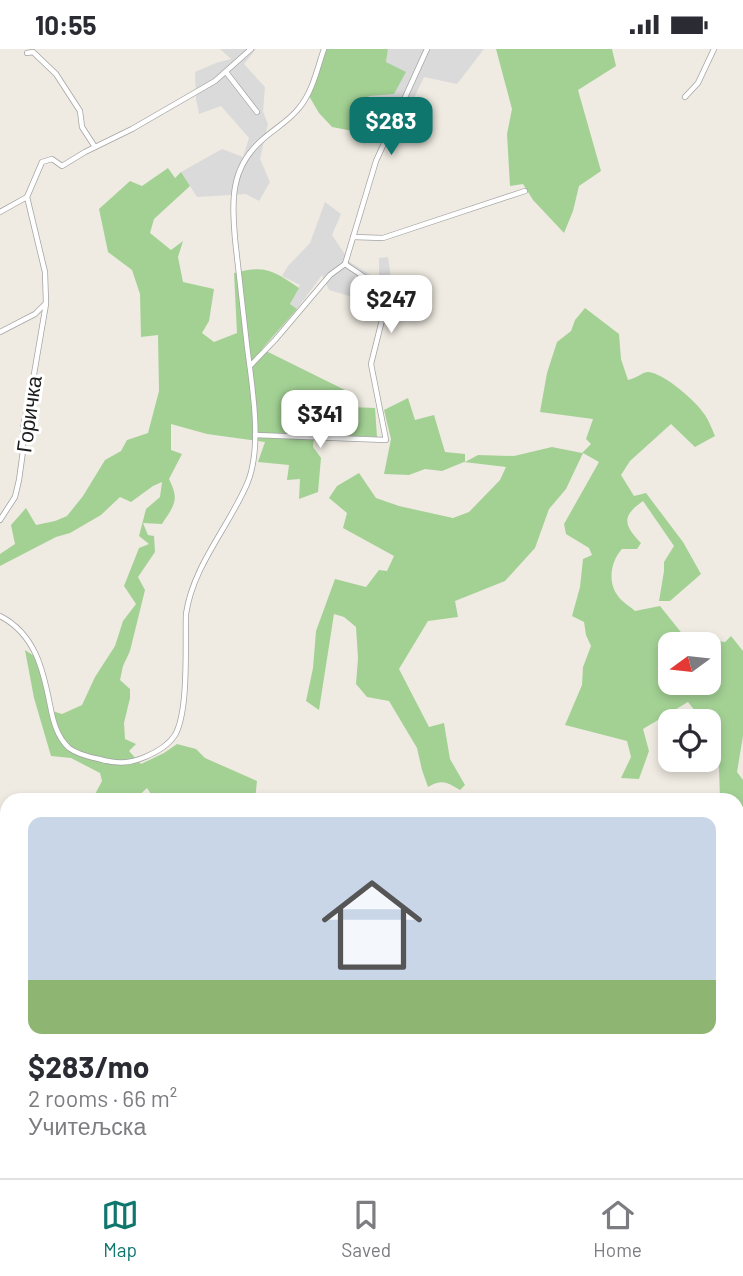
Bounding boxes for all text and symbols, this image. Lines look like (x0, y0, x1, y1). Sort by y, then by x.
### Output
text: 10:55 (35, 9, 97, 40)
pin: $283 (350, 97, 432, 157)
text: $283 (366, 106, 416, 134)
pin: $247 (350, 275, 432, 335)
text: $247 (366, 284, 416, 312)
street label: Горичка (10, 374, 46, 454)
pin: $341 (279, 391, 361, 450)
text: $341 (297, 399, 343, 427)
north arrow (658, 632, 721, 695)
map controls (658, 632, 721, 772)
button: locate (658, 709, 721, 772)
icon: home (309, 862, 435, 988)
text: $283/mo (28, 1048, 149, 1084)
text: 2 rooms · 66 m² (28, 1084, 177, 1112)
text: Учитељска (28, 1112, 146, 1140)
tab: Map (101, 1196, 139, 1261)
tab: Saved (341, 1196, 391, 1261)
tab: Home (593, 1196, 642, 1261)

